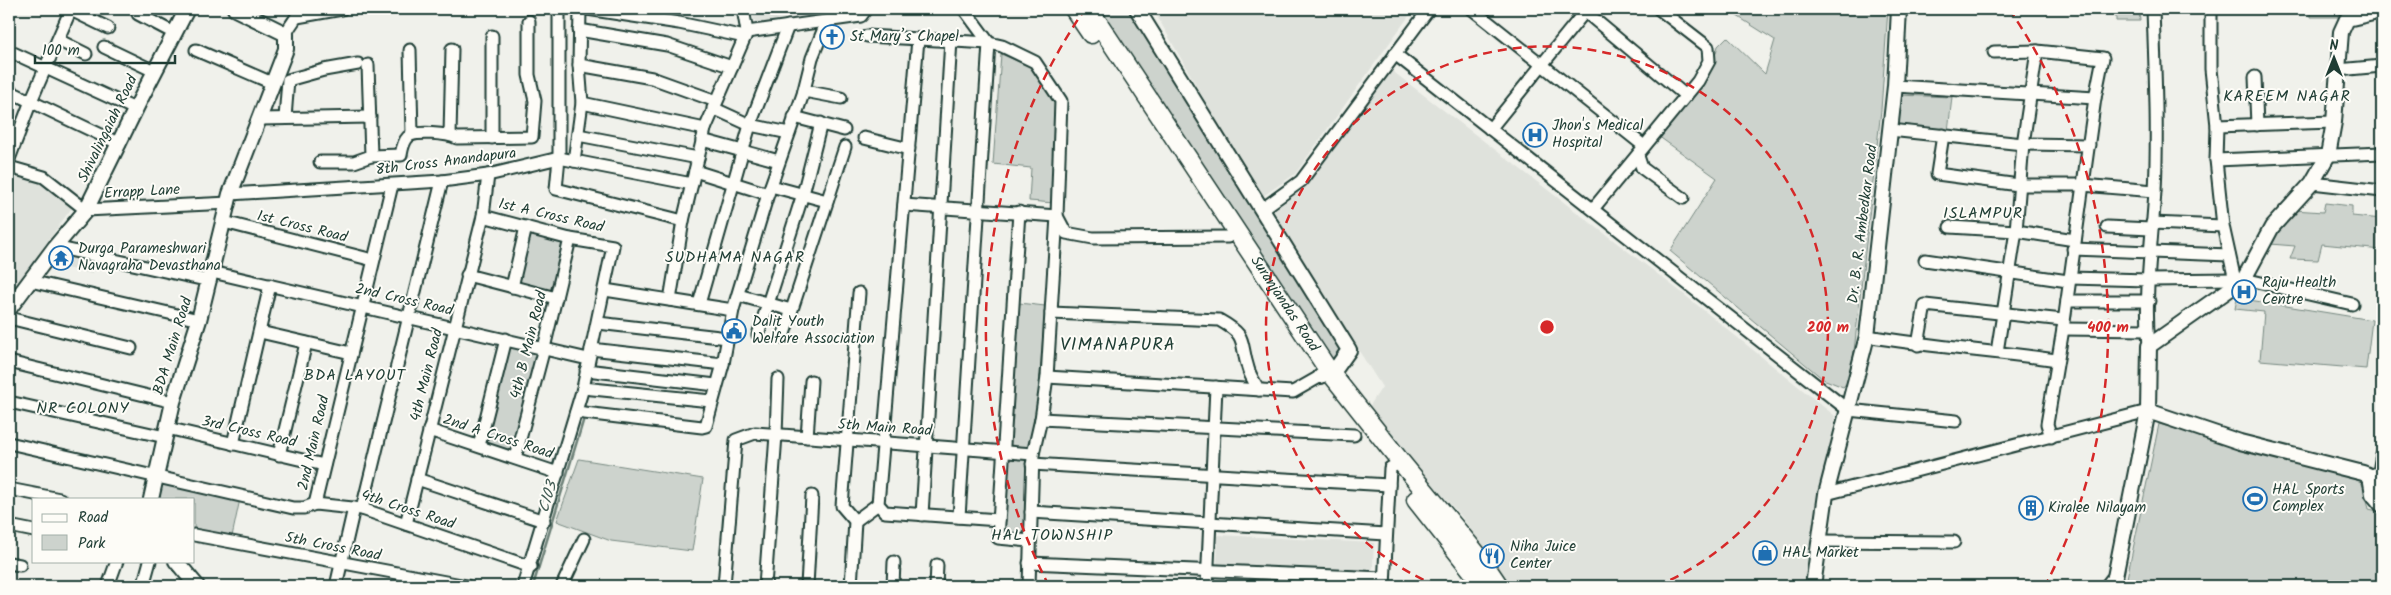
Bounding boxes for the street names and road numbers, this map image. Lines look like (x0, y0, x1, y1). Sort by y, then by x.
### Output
street label: Shivalingaiah Road (72, 71, 145, 187)
street label: 8th Cross Anandapura (374, 141, 518, 183)
street label: Dr. B. R. Ambedkar Road (1841, 143, 1885, 305)
street label: Errapp Lane (103, 178, 181, 206)
street label: 1st A Cross Road (496, 192, 607, 240)
street label: 1st Cross Road (254, 204, 350, 250)
street label: Suranjandas Road (1244, 251, 1326, 357)
street label: 2nd Cross Road (353, 277, 456, 323)
street label: 4th B Main Road (504, 288, 554, 401)
street label: BDA Main Road (147, 294, 199, 398)
street label: 4th Main Road (404, 326, 450, 424)
street label: 2nd Main Road (291, 393, 337, 493)
street label: 2nd A Cross Road (440, 408, 557, 466)
street label: 3rd Cross Road (199, 409, 299, 455)
street label: 5th Main Road (837, 413, 933, 443)
street label: 4th Cross Road (358, 483, 459, 537)
street label: 5th Cross Road (283, 526, 384, 568)

